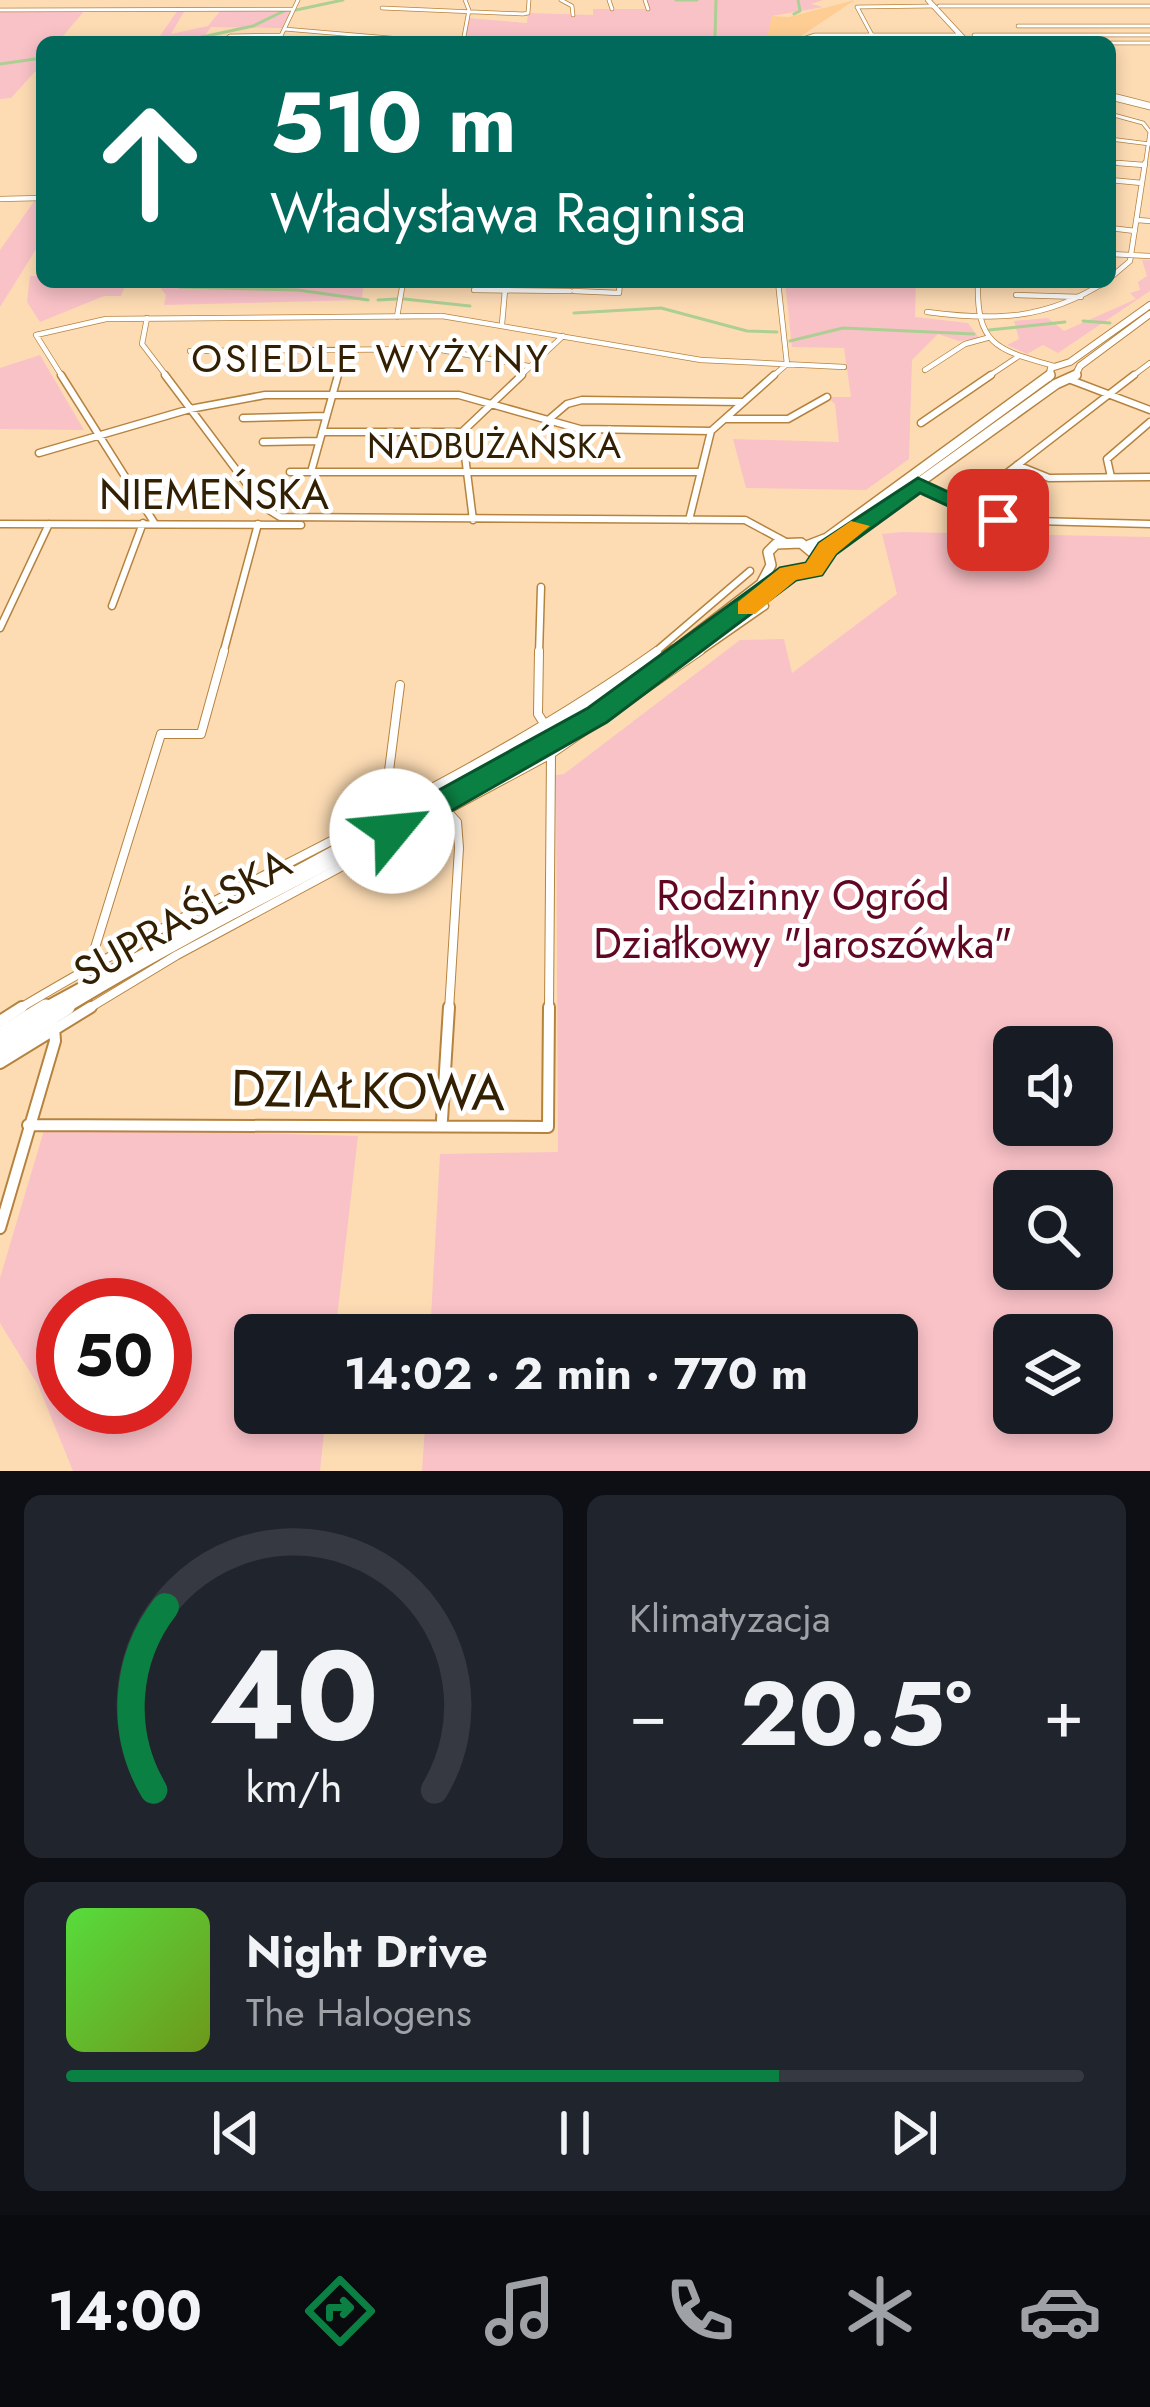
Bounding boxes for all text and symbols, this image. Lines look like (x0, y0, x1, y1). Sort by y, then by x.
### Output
text: 510 m (270, 62, 517, 184)
icon: ahead (72, 84, 228, 240)
text: Władysława Raginisa (270, 174, 746, 252)
district label: OSIEDLE WYŻYNY (191, 330, 551, 387)
street label: NADBUŻAŃSKA (367, 419, 621, 471)
street label: NIEMEŃSKA (99, 464, 329, 525)
pin (947, 469, 1049, 571)
icon: arrive (965, 487, 1031, 553)
position arrow (329, 768, 455, 894)
street label: SUPRAŚLSKA (63, 832, 302, 1002)
park label: Rodzinny Ogród Działkowy "Jaroszówka" (593, 865, 1013, 974)
map controls (993, 1026, 1113, 1434)
button: sound (993, 1026, 1113, 1146)
street label: DZIAŁKOWA (230, 1051, 506, 1129)
button: search (993, 1170, 1113, 1290)
speed limit sign: 50 (36, 1278, 192, 1434)
button: layers (993, 1314, 1113, 1434)
text: 14:02 · 2 min · 770 m (344, 1341, 808, 1406)
text: Klimatyzacja (629, 1590, 831, 1647)
text: 40 (209, 1605, 378, 1786)
text: 20.5° (739, 1649, 972, 1779)
text: − (629, 1666, 668, 1762)
text: + (1043, 1666, 1084, 1762)
text: km/h (245, 1755, 342, 1817)
text: Night Drive (246, 1919, 488, 1984)
text: The Halogens (246, 1984, 472, 2041)
icon: previous (203, 2100, 269, 2166)
icon: pause (542, 2100, 608, 2166)
icon: next (881, 2100, 947, 2166)
icon: directions (298, 2269, 382, 2353)
icon: music (478, 2269, 562, 2353)
icon: phone (658, 2269, 742, 2353)
icon: climate (838, 2269, 922, 2353)
icon: car (1018, 2269, 1102, 2353)
text: 14:00 (48, 2272, 202, 2350)

